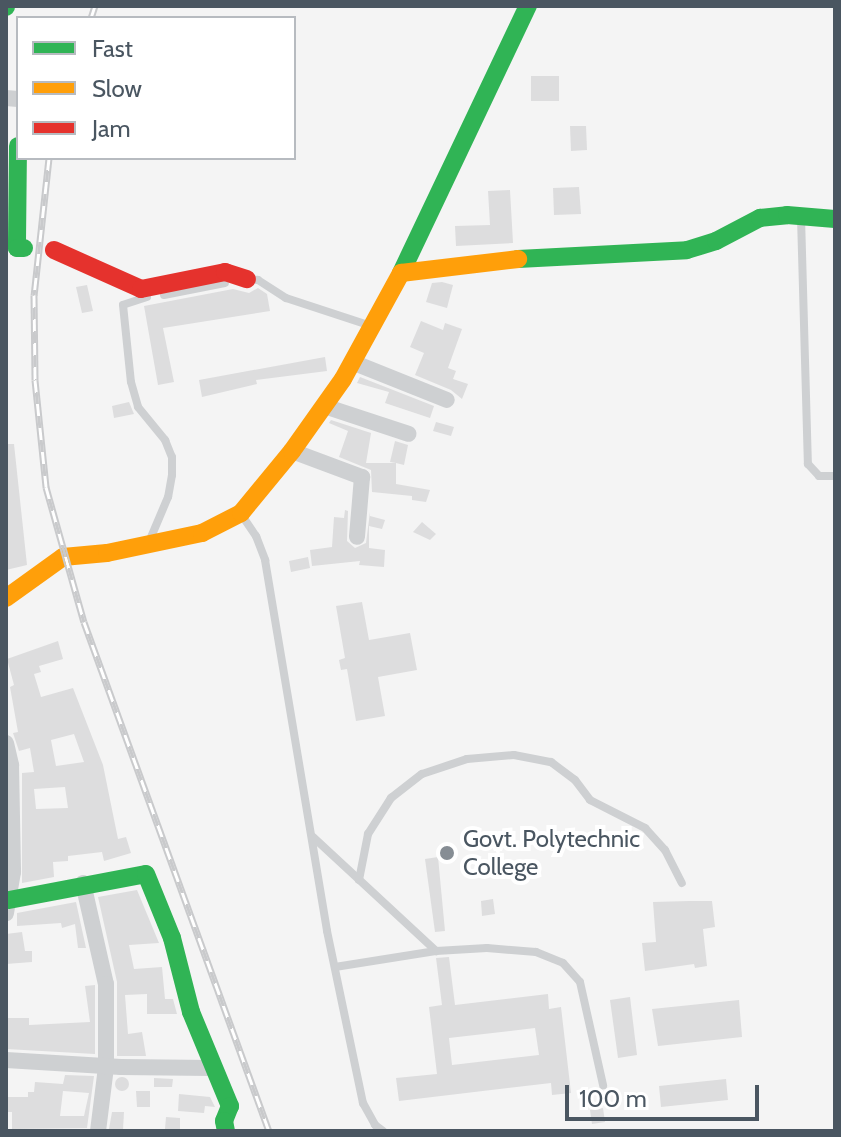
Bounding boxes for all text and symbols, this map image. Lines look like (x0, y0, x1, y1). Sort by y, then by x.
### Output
legend (16, 16, 296, 160)
text: Fast (92, 34, 133, 63)
text: Slow (92, 74, 142, 103)
text: Jam (92, 114, 130, 143)
place label: Govt. Polytechnic College (463, 825, 640, 881)
marker: Govt. Polytechnic College (438, 844, 456, 862)
scale bar (569, 1069, 763, 1119)
text: 100 m (579, 1084, 647, 1113)

